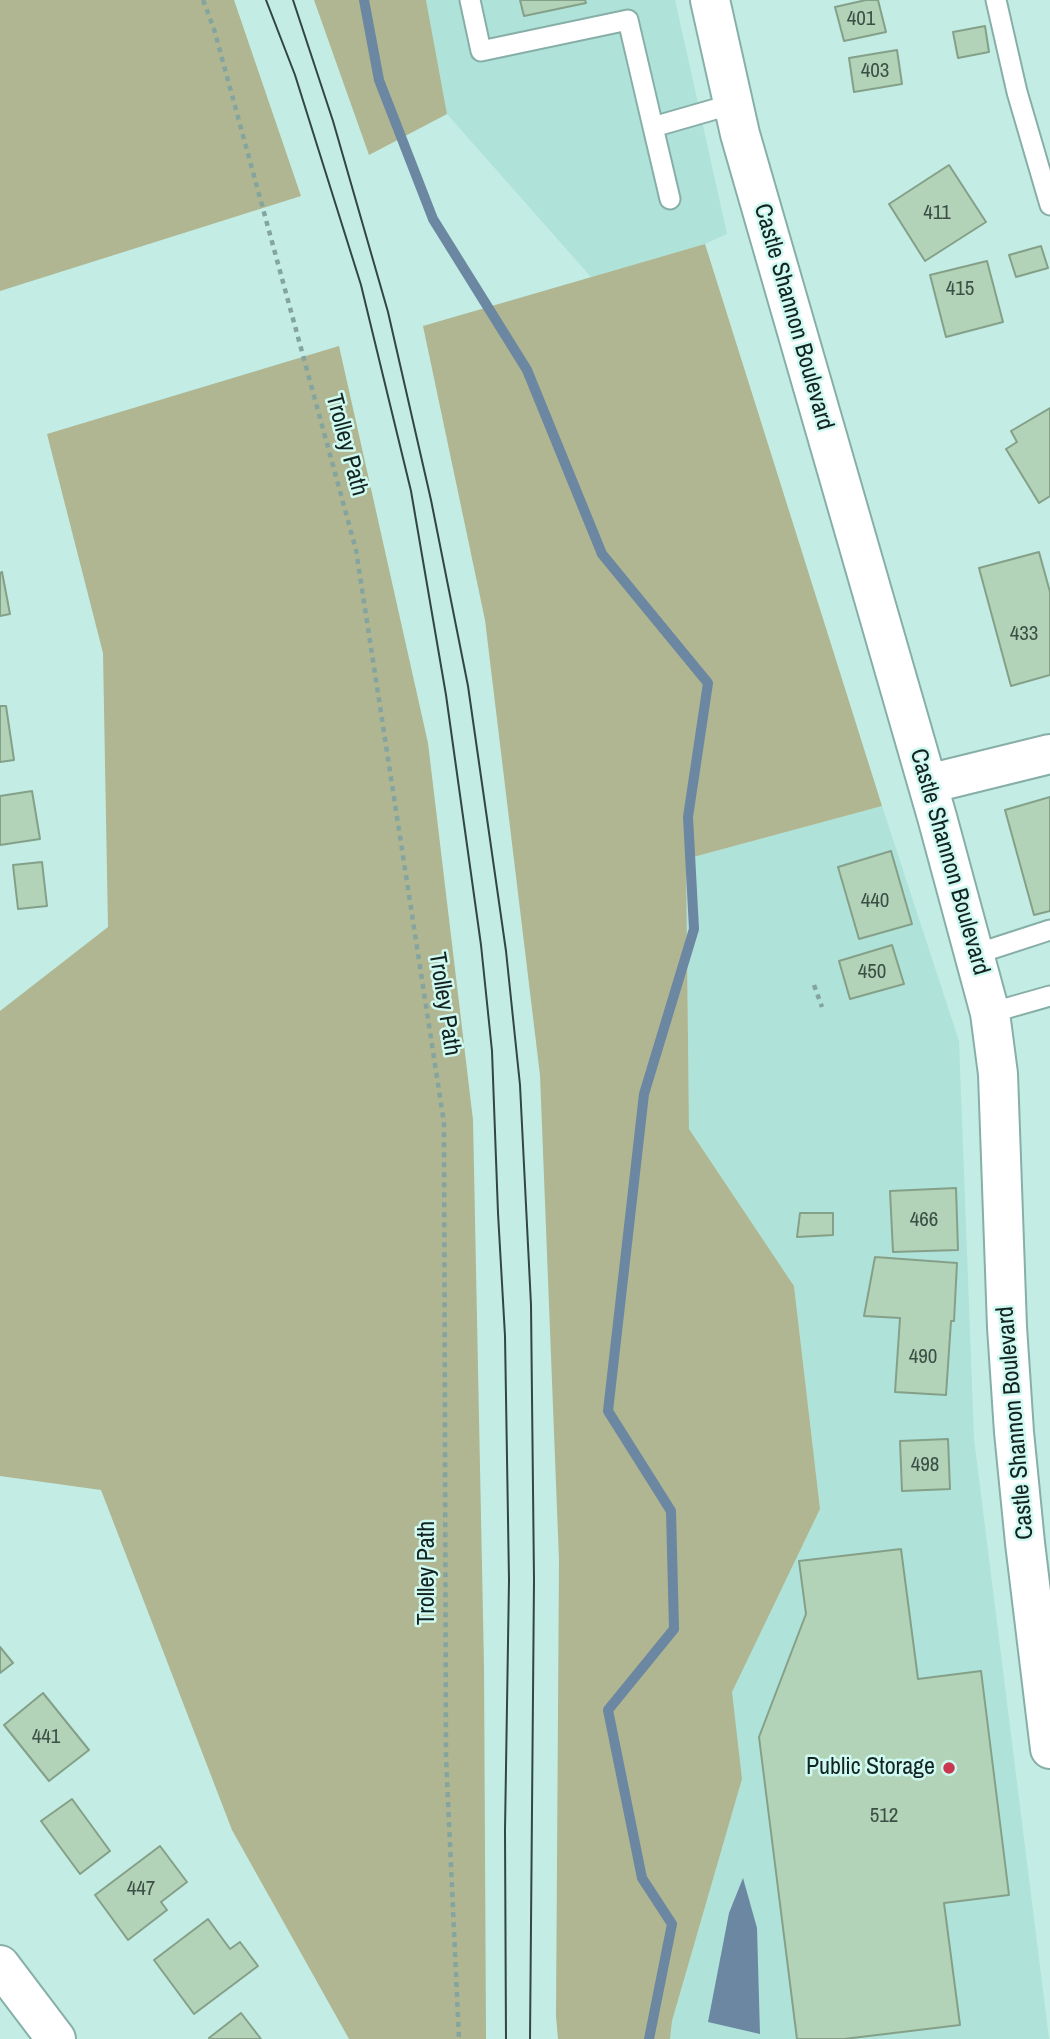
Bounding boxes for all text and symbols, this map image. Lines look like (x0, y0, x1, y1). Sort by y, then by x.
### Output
house number: 401 (847, 6, 875, 32)
house number: 403 (861, 58, 889, 84)
house number: 411 (923, 200, 951, 226)
street label: Castle Shannon Boulevard (747, 201, 839, 433)
house number: 415 (946, 276, 974, 302)
street label: Trolley Path (319, 391, 373, 499)
house number: 433 (1010, 621, 1038, 647)
street label: Castle Shannon Boulevard (903, 746, 995, 978)
house number: 440 (861, 888, 889, 914)
street label: Trolley Path (422, 950, 466, 1058)
house number: 450 (858, 959, 886, 985)
house number: 466 (910, 1207, 938, 1233)
street label: Castle Shannon Boulevard (991, 1305, 1041, 1541)
house number: 490 (909, 1344, 937, 1370)
house number: 498 (911, 1452, 939, 1478)
street label: Trolley Path (414, 1521, 442, 1625)
house number: 441 (32, 1724, 60, 1750)
place label: Public Storage (806, 1754, 935, 1782)
marker: Public Storage (941, 1760, 957, 1776)
house number: 512 (870, 1803, 898, 1829)
house number: 447 (127, 1876, 155, 1902)

